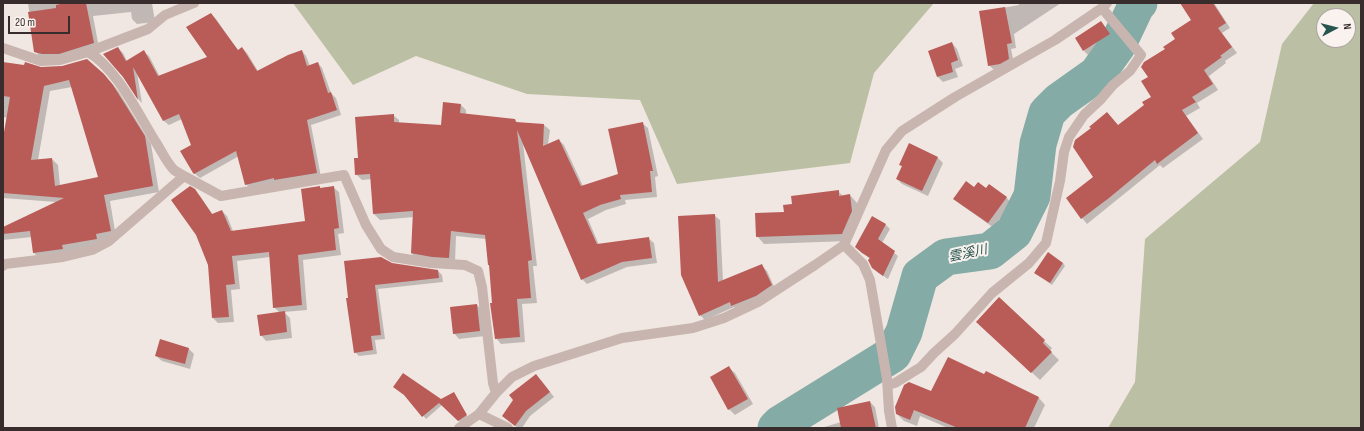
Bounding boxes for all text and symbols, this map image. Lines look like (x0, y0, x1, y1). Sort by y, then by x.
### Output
scale bar (10, 8, 72, 34)
north arrow (1316, 8, 1356, 48)
text: 20 m (15, 15, 35, 30)
text: N (1341, 23, 1354, 30)
water label: 雲溪川 (947, 242, 989, 266)

